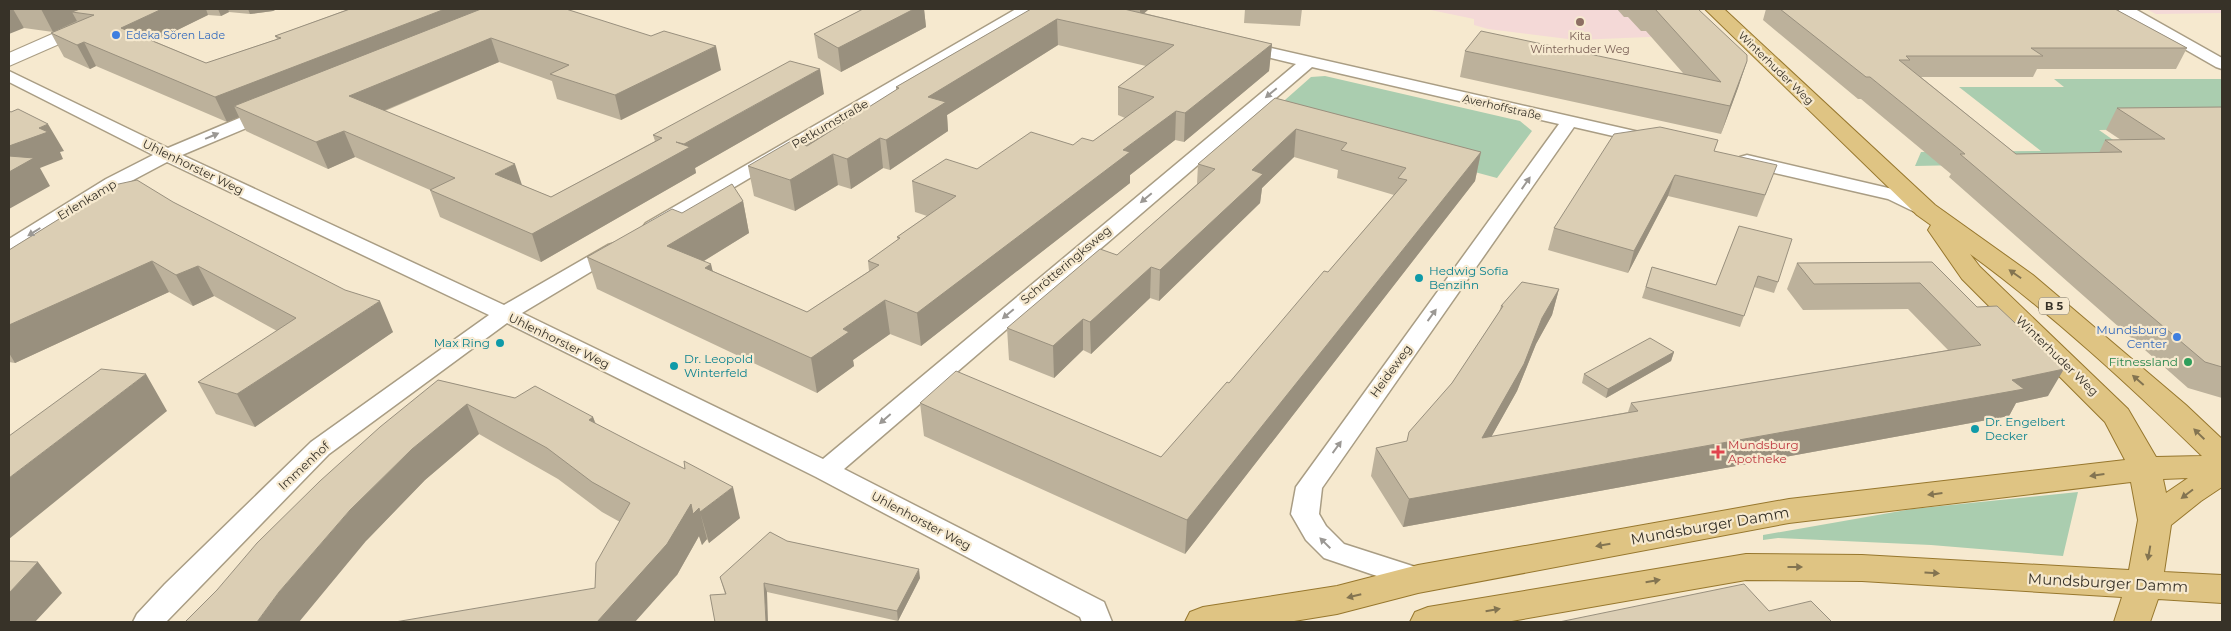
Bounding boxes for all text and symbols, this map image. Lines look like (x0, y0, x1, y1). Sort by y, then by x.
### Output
marker: Kita Winterhuder Weg (1574, 16, 1586, 28)
place label: Edeka Sören Lade (126, 28, 226, 42)
street label: Winterhuder Weg (1735, 28, 1817, 108)
marker: Edeka Sören Lade (110, 29, 122, 41)
place label: Kita Winterhuder Weg (1530, 29, 1630, 56)
one-way arrow (1265, 87, 1277, 99)
street label: Averhoffstraße (1461, 91, 1543, 123)
street label: Petkumstraße (789, 96, 871, 152)
one-way arrow (204, 131, 219, 139)
street label: Uhlenhorster Weg (140, 136, 246, 198)
street label: Erlenkamp (54, 176, 119, 223)
one-way arrow (1521, 176, 1531, 189)
one-way arrow (1140, 192, 1153, 203)
street label: Schrötteringksweg (1017, 222, 1114, 307)
one-way arrow (27, 228, 40, 237)
place label: Hedwig Sofia Benzihn (1429, 263, 1509, 292)
one-way arrow (2008, 269, 2022, 279)
marker: Hedwig Sofia Benzihn (1413, 272, 1425, 284)
road number: B 5 (2039, 298, 2069, 314)
one-way arrow (1002, 308, 1015, 319)
one-way arrow (1427, 308, 1437, 322)
street label: Uhlenhorster Weg (506, 310, 612, 372)
street label: Winterhuder Weg (2013, 312, 2102, 399)
place label: Mundsburg Center (2096, 322, 2167, 351)
marker: Mundsburg Center (2171, 331, 2183, 343)
place label: Max Ring (434, 335, 490, 350)
marker: Max Ring (494, 337, 506, 349)
street label: Heideweg (1366, 341, 1415, 400)
place label: Dr. Leopold Winterfeld (684, 351, 753, 380)
place label: Fitnessland (2109, 354, 2178, 369)
marker: Fitnessland (2182, 356, 2194, 368)
marker: Dr. Leopold Winterfeld (668, 360, 680, 372)
one-way arrow (2132, 374, 2145, 385)
one-way arrow (879, 413, 891, 424)
place label: Dr. Engelbert Decker (1985, 414, 2066, 443)
marker: Dr. Engelbert Decker (1969, 423, 1981, 435)
one-way arrow (2193, 428, 2205, 440)
place label: Mundsburg Apotheke (1728, 437, 1799, 466)
street label: Immenhof (275, 438, 333, 493)
one-way arrow (1332, 440, 1342, 454)
marker: Mundsburg Apotheke (1712, 446, 1724, 458)
one-way arrow (2088, 471, 2104, 479)
street label: Uhlenhorster Weg (869, 488, 974, 553)
one-way arrow (2181, 489, 2194, 500)
one-way arrow (1927, 490, 1943, 498)
street label: Mundsburger Damm (1629, 502, 1791, 549)
one-way arrow (1319, 537, 1331, 549)
one-way arrow (1595, 542, 1611, 550)
one-way arrow (2145, 545, 2153, 561)
one-way arrow (1787, 563, 1803, 571)
one-way arrow (1924, 569, 1940, 577)
street label: Mundsburger Damm (2027, 569, 2189, 596)
one-way arrow (1646, 577, 1662, 585)
one-way arrow (1346, 592, 1361, 600)
one-way arrow (1486, 606, 1502, 614)

